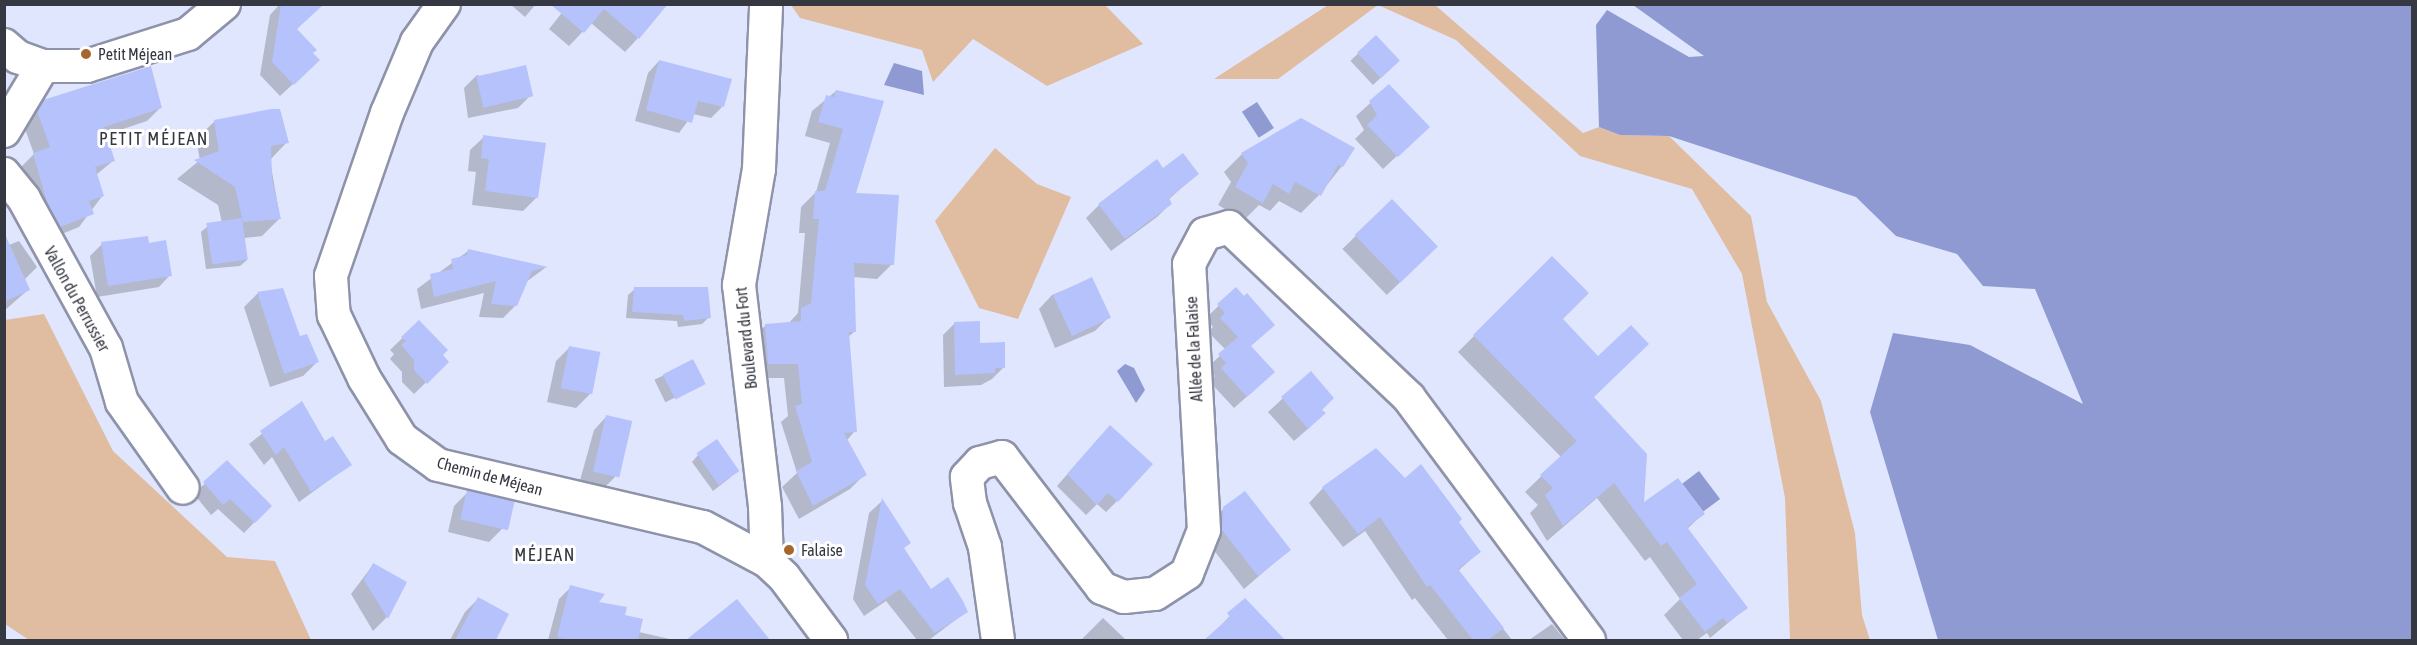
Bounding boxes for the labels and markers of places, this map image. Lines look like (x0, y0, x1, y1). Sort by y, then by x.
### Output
place label: Petit Méjean (98, 44, 172, 64)
marker: Petit Méjean (79, 47, 93, 61)
place label: Falaise (801, 540, 843, 560)
marker: Falaise (782, 543, 796, 557)

